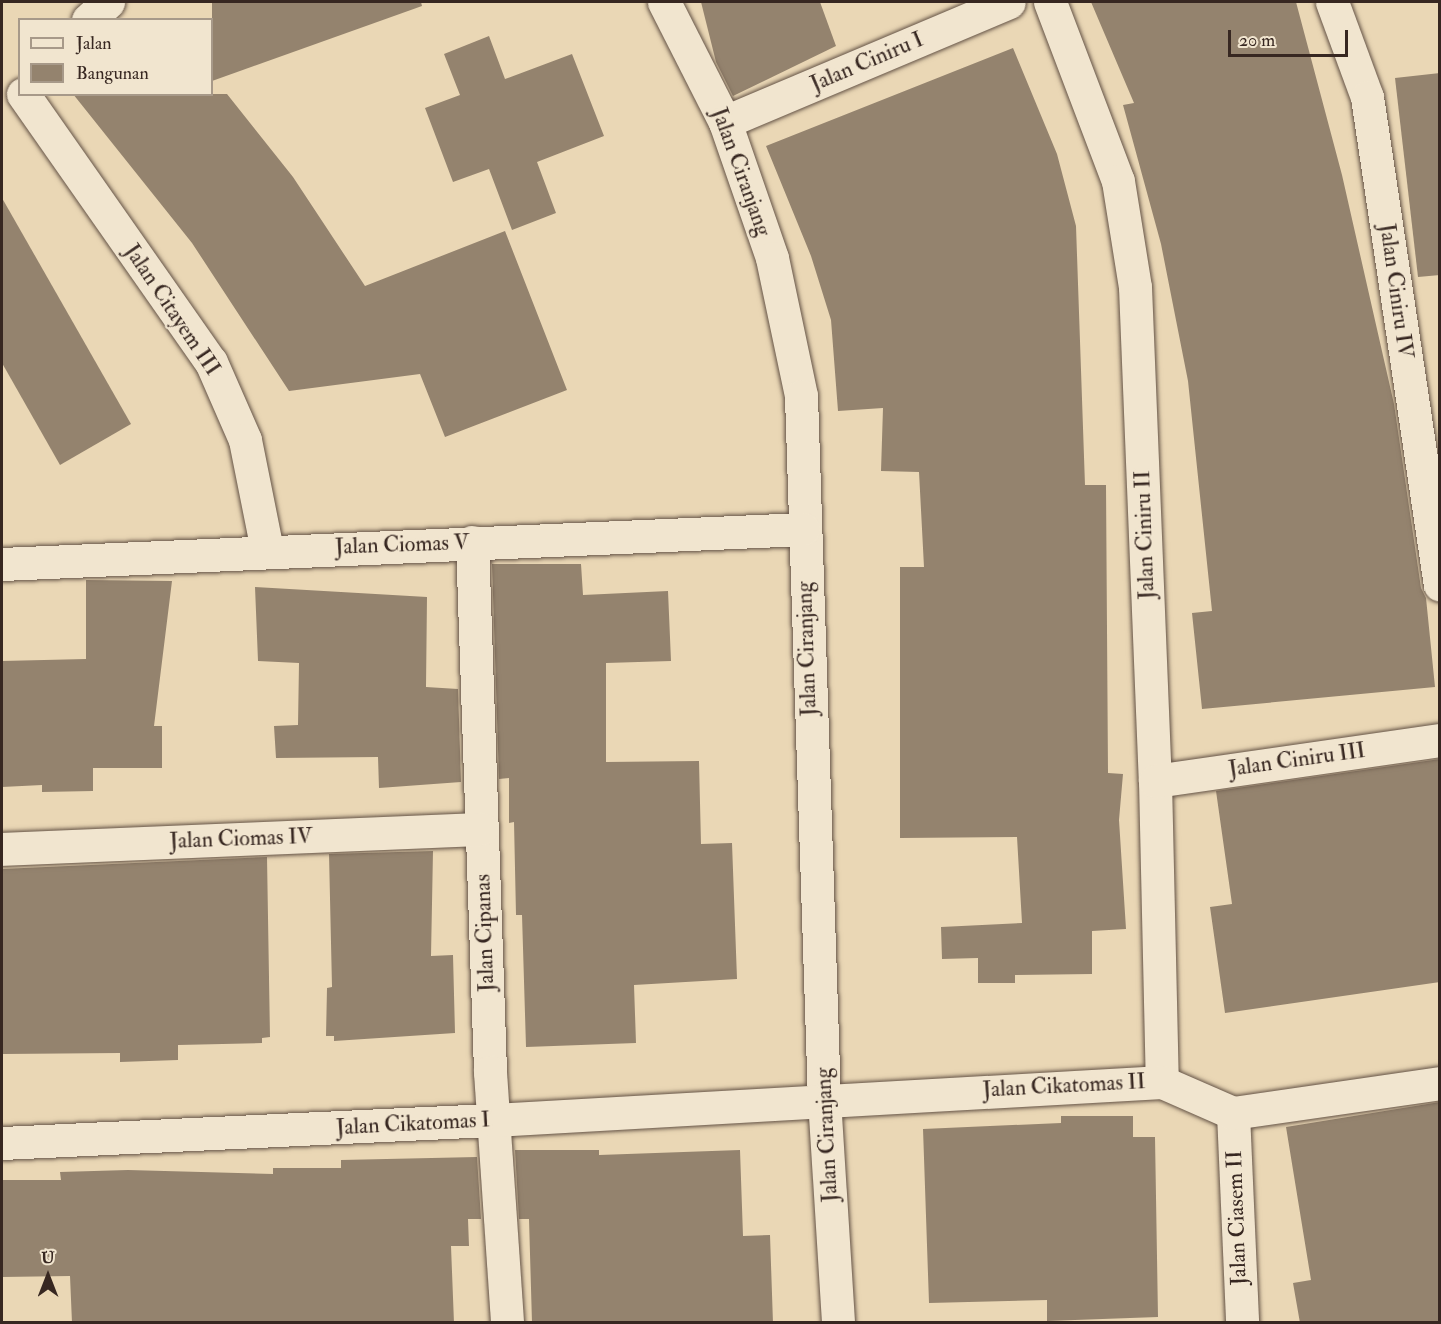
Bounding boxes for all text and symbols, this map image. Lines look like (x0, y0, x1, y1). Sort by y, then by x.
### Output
legend (18, 18, 213, 96)
scale bar (1231, 18, 1351, 56)
street label: Jalan Ciniru I (807, 26, 927, 98)
text: 20 m (1239, 29, 1275, 52)
text: Jalan (76, 32, 112, 55)
text: Bangunan (76, 62, 149, 85)
street label: Jalan Ciranjang (706, 104, 776, 240)
street label: Jalan Ciniru IV (1373, 222, 1419, 360)
street label: Jalan Citayem III (118, 239, 226, 381)
street label: Jalan Ciniru II (1130, 470, 1160, 600)
street label: Jalan Ciomas V (334, 529, 470, 561)
street label: Jalan Ciranjang (791, 581, 823, 717)
street label: Jalan Ciniru III (1227, 737, 1367, 783)
street label: Jalan Ciomas IV (169, 823, 313, 855)
street label: Jalan Cipanas (470, 874, 500, 992)
street label: Jalan Ciranjang (810, 1067, 844, 1203)
street label: Jalan Cikatomas II (982, 1069, 1146, 1103)
street label: Jalan Cikatomas I (335, 1107, 491, 1141)
street label: Jalan Ciasem II (1221, 1150, 1253, 1286)
north arrow (18, 1246, 78, 1306)
text: U (41, 1248, 55, 1268)

